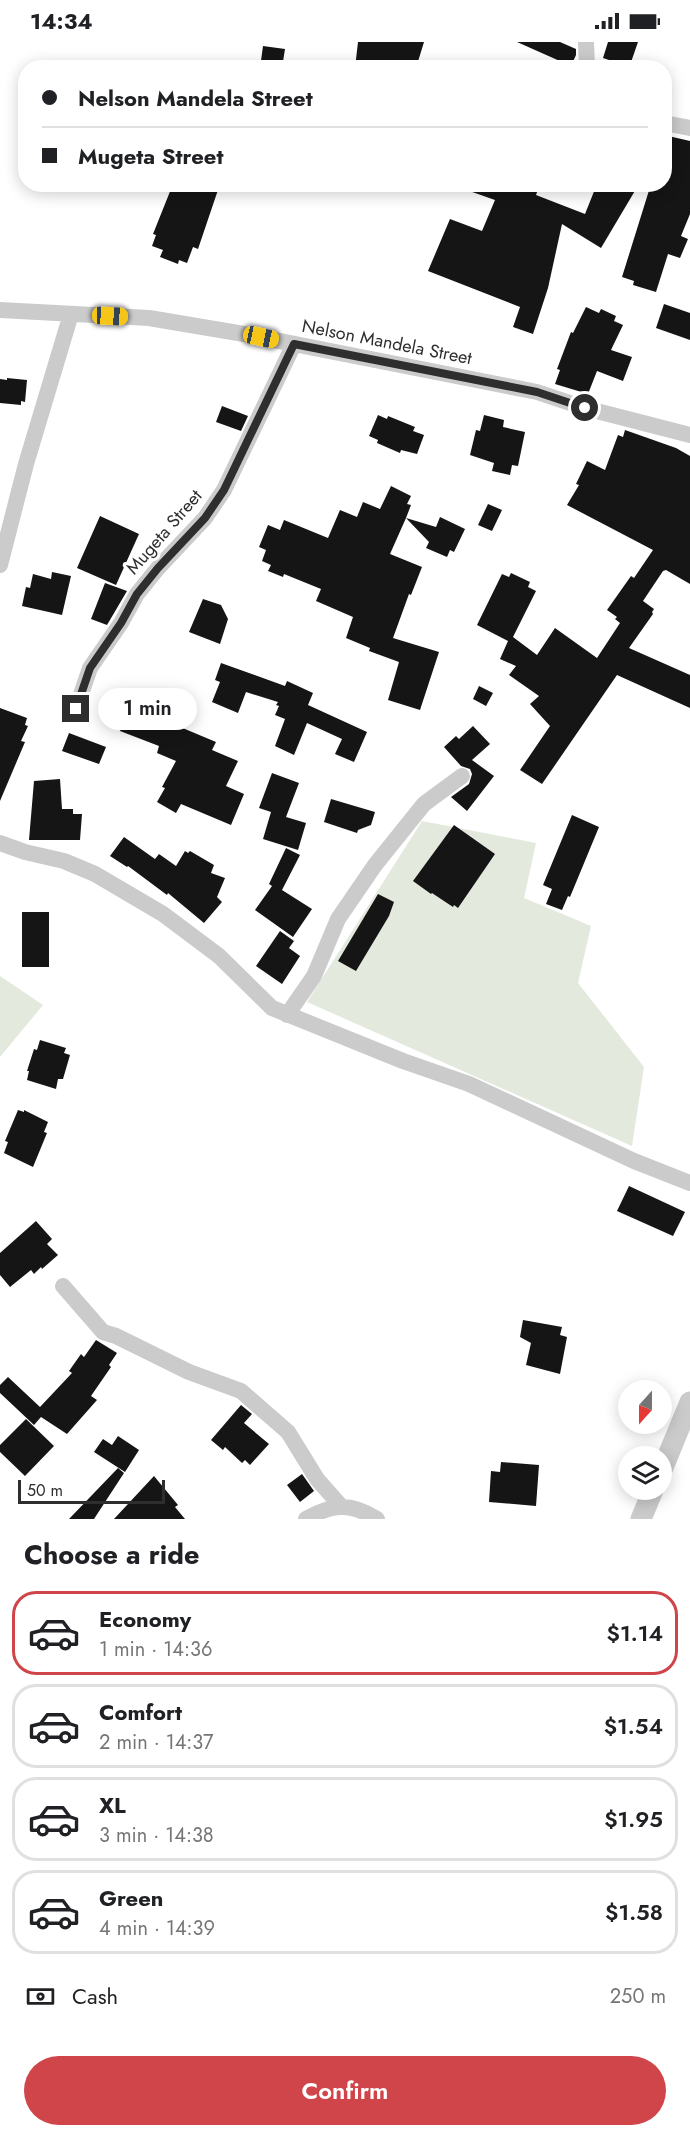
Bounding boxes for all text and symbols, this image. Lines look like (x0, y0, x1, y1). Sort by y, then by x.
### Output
text: 14:34 (30, 5, 93, 37)
text: Nelson Mandela Street (78, 82, 313, 114)
text: Mugeta Street (78, 140, 223, 172)
car (92, 306, 128, 326)
street label: Nelson Mandela Street (300, 313, 475, 371)
car (242, 324, 280, 350)
route start (571, 394, 598, 421)
street label: Mugeta Street (120, 483, 209, 580)
callout: 1 min (97, 688, 196, 730)
text: 1 min (123, 694, 172, 723)
route end (62, 695, 89, 722)
north arrow (618, 1380, 672, 1434)
map controls (618, 1380, 672, 1500)
button: layers (618, 1446, 672, 1500)
scale bar (18, 1477, 165, 1504)
text: 50 m (27, 1479, 63, 1502)
text: Choose a ride (24, 1535, 199, 1574)
text: Economy (99, 1603, 191, 1635)
icon: car (27, 1606, 81, 1660)
text: $1.14 (607, 1617, 663, 1649)
text: 1 min · 14:36 (99, 1635, 212, 1664)
text: Comfort (99, 1696, 182, 1728)
icon: car (27, 1699, 81, 1753)
text: $1.54 (604, 1710, 663, 1742)
text: 2 min · 14:37 (99, 1728, 213, 1757)
text: XL (99, 1789, 126, 1821)
icon: car (27, 1792, 81, 1846)
text: $1.95 (604, 1803, 663, 1835)
text: 3 min · 14:38 (99, 1821, 214, 1850)
text: Green (99, 1882, 163, 1914)
icon: car (27, 1885, 81, 1939)
text: $1.58 (605, 1896, 663, 1928)
text: 4 min · 14:39 (99, 1914, 215, 1943)
icon: cash (24, 1980, 57, 2013)
text: Cash (72, 1980, 118, 2012)
text: 250 m (610, 1982, 666, 2011)
button: Confirm (24, 2056, 666, 2125)

